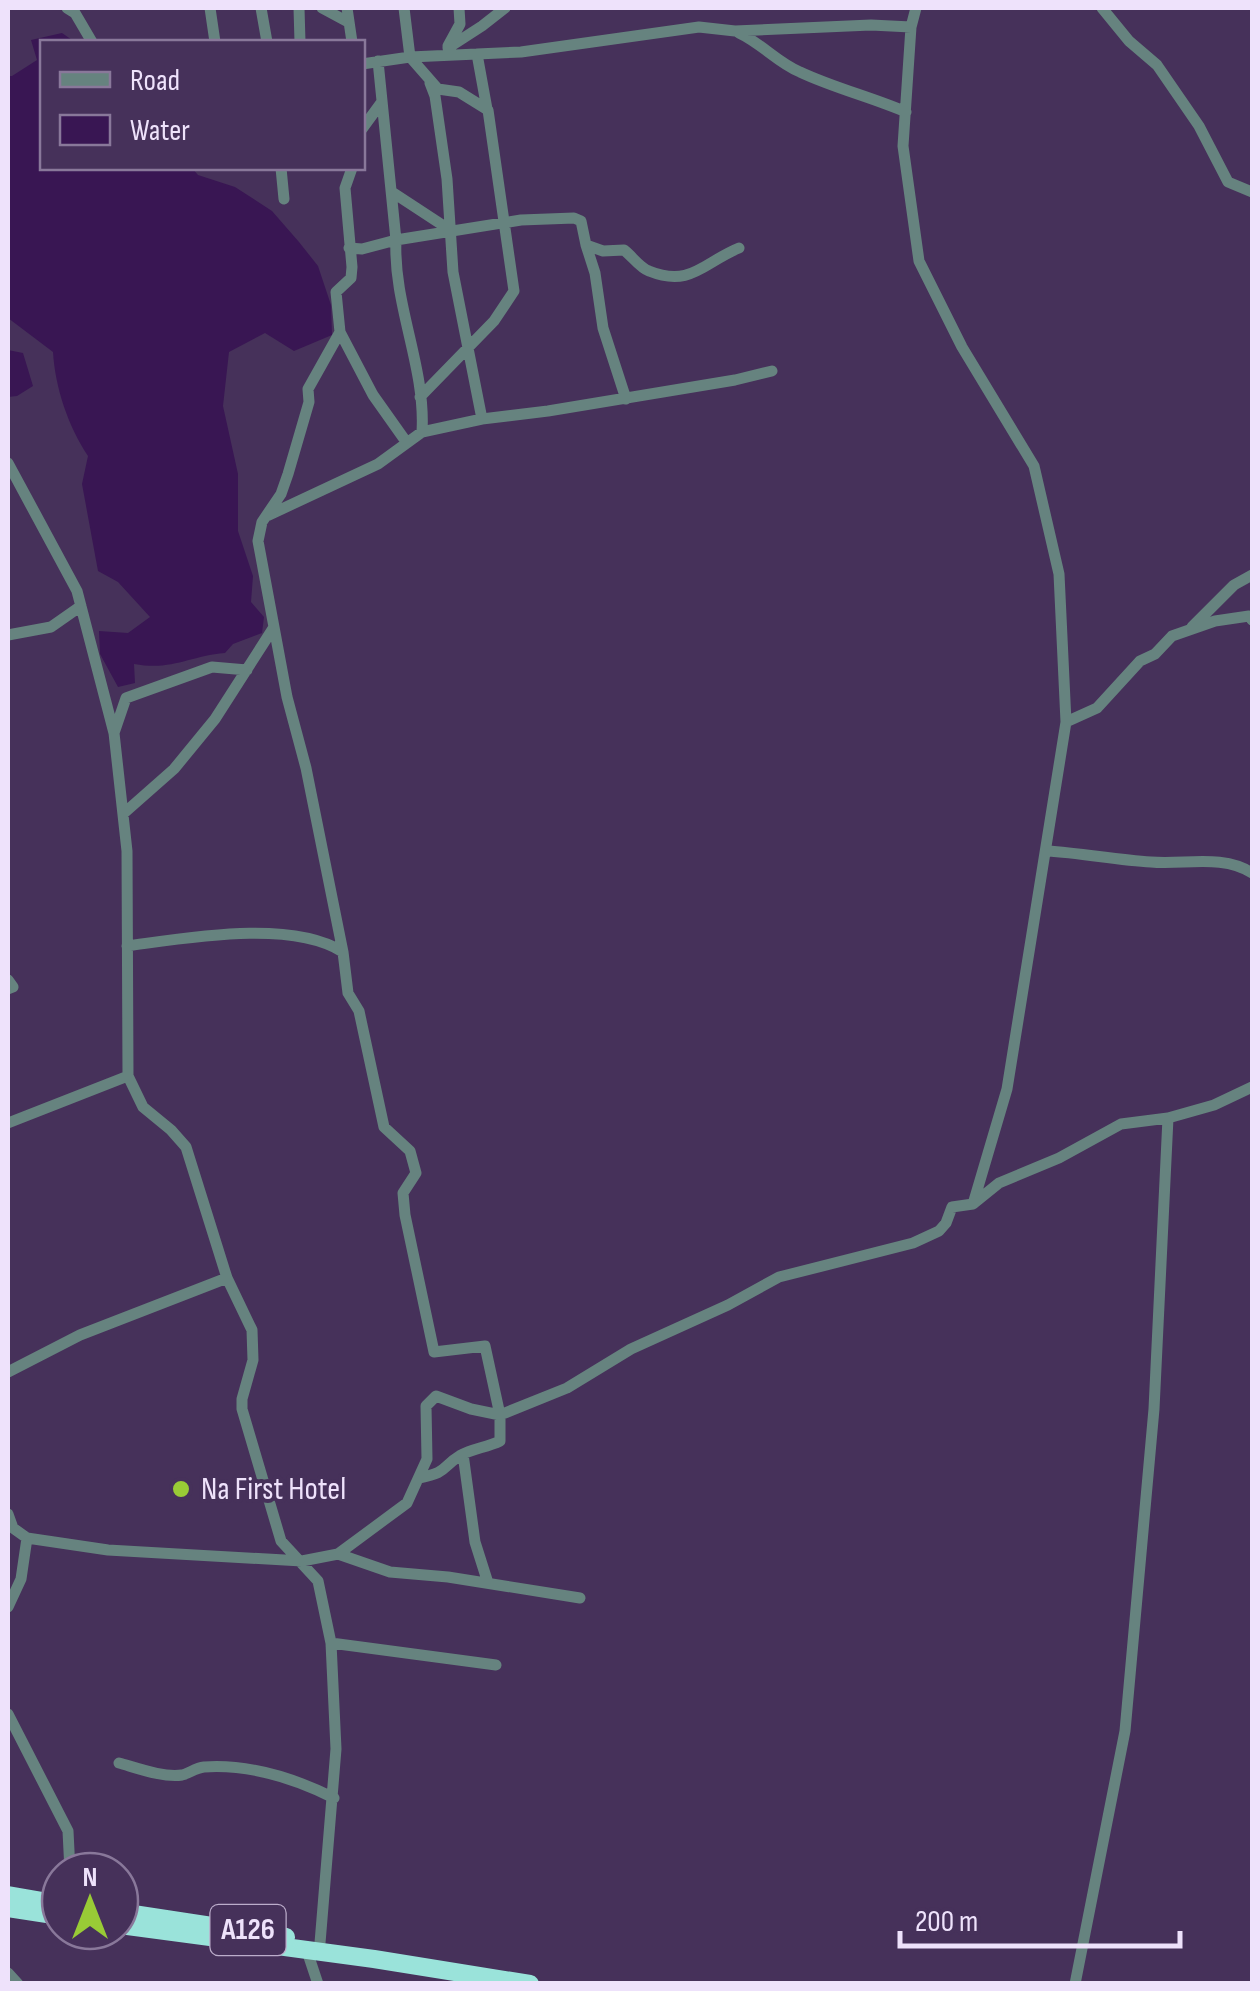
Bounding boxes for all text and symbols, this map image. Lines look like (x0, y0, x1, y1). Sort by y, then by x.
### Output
legend (40, 40, 365, 170)
text: Road (130, 63, 180, 99)
text: Water (130, 113, 190, 149)
place label: Na First Hotel (201, 1470, 346, 1509)
marker: Na First Hotel (170, 1478, 192, 1500)
north arrow (40, 1851, 140, 1951)
text: N (83, 1861, 97, 1894)
scale bar (900, 1886, 1180, 1948)
text: 200 m (915, 1904, 978, 1940)
road number: A126 (210, 1905, 286, 1955)

